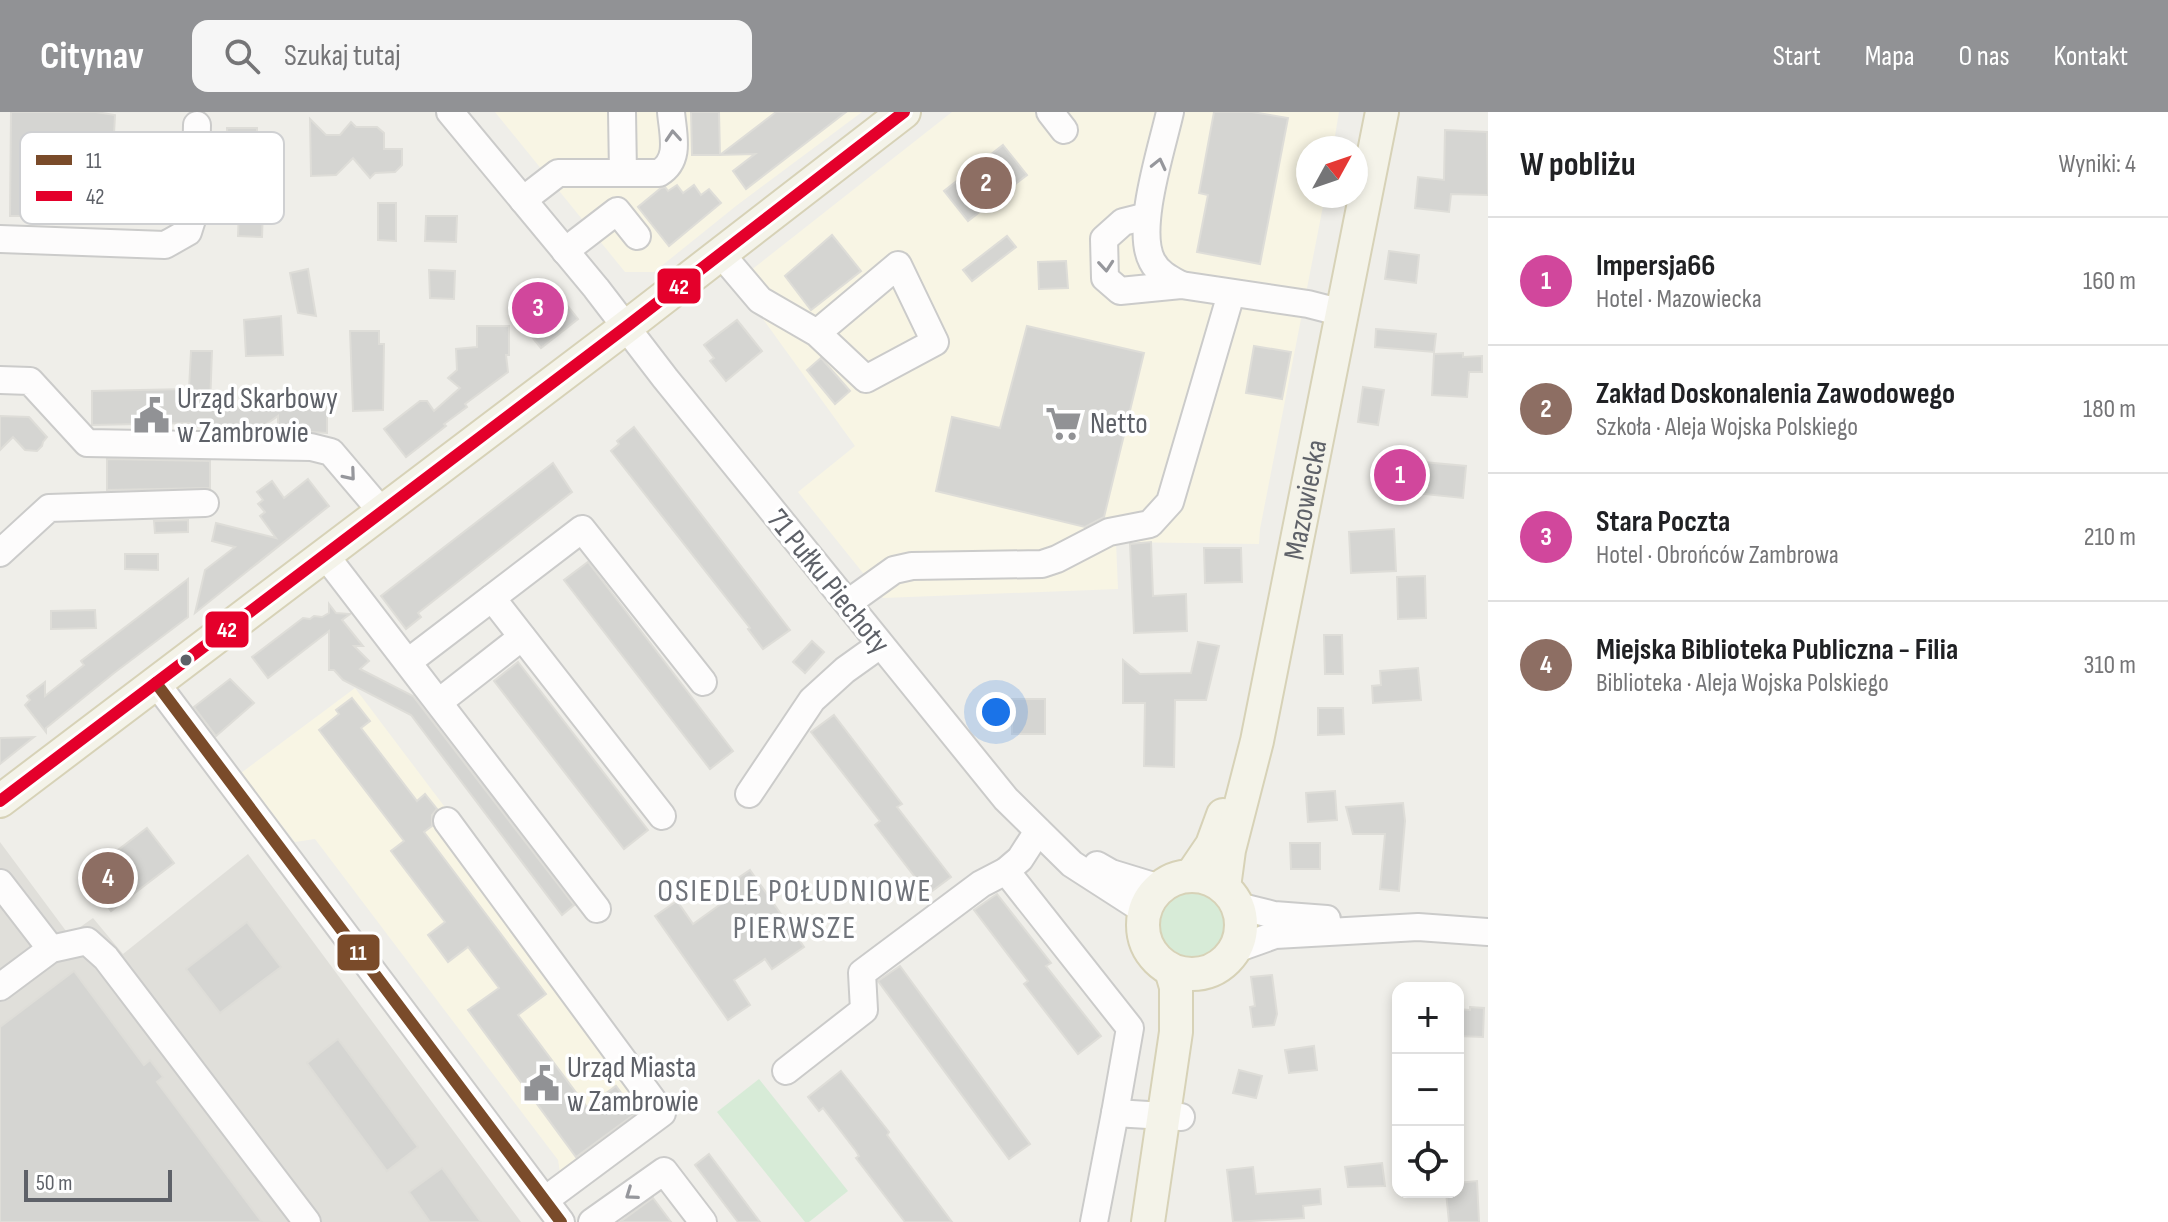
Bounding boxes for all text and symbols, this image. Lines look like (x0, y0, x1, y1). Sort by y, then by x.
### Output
search box (192, 20, 752, 92)
text: Citynav (40, 34, 144, 79)
icon: search (220, 34, 264, 78)
text: Szukaj tutaj (284, 38, 401, 74)
text: Start (1773, 40, 1821, 73)
text: Mapa (1865, 40, 1914, 73)
text: O nas (1958, 40, 2010, 73)
text: Kontakt (2054, 40, 2128, 73)
one-way arrow (665, 129, 682, 142)
legend (20, 132, 284, 224)
north arrow (1296, 136, 1368, 208)
text: W pobliżu (1520, 144, 1636, 185)
text: 11 (86, 148, 102, 175)
text: Wyniki: 4 (2059, 149, 2136, 180)
pin: 2 (960, 153, 1012, 213)
one-way arrow (1150, 158, 1167, 171)
text: 42 (86, 184, 104, 211)
text: Impersja66 (1596, 248, 1715, 284)
one-way arrow (1097, 260, 1114, 273)
text: 1 (1541, 266, 1551, 297)
text: 160 m (2083, 266, 2136, 297)
line badge: 42 (656, 267, 702, 305)
text: 42 (669, 274, 689, 301)
pin: 3 (512, 278, 564, 338)
text: Hotel · Mazowiecka (1596, 284, 1762, 315)
text: Zakład Doskonalenia Zawodowego (1596, 376, 1955, 412)
place label: Urząd Skarbowy w Zambrowie (177, 381, 338, 451)
text: 2 (1540, 394, 1552, 425)
text: 180 m (2083, 394, 2136, 425)
public building icon: Urząd Skarbowy w Zambrowie (132, 396, 170, 434)
supermarket icon: Netto (1045, 404, 1083, 442)
place label: Netto (1090, 406, 1148, 442)
text: Szkoła · Aleja Wojska Polskiego (1596, 412, 1858, 443)
street label: Mazowiecka (1276, 437, 1335, 563)
pin: 1 (1374, 445, 1426, 505)
one-way arrow (340, 465, 355, 480)
street label: 71 Pułku Piechoty (759, 502, 898, 661)
text: Stara Poczta (1596, 504, 1730, 540)
text: 3 (1540, 522, 1552, 553)
text: 210 m (2084, 522, 2136, 553)
text: Hotel · Obrońców Zambrowa (1596, 540, 1839, 571)
line badge: 42 (204, 610, 250, 649)
text: 42 (217, 617, 237, 644)
text: Miejska Biblioteka Publiczna - Filia (1596, 632, 1958, 668)
text: 4 (1540, 650, 1552, 681)
text: 310 m (2084, 650, 2136, 681)
unlabelled marker (178, 652, 194, 668)
text: Biblioteka · Aleja Wojska Polskiego (1596, 668, 1889, 699)
your location (976, 692, 1016, 732)
pin: 4 (82, 848, 134, 908)
district label: OSIEDLE POŁUDNIOWE PIERWSZE (657, 872, 933, 948)
line badge: 11 (336, 933, 381, 972)
text: 11 (349, 940, 367, 967)
map controls (1392, 982, 1464, 1198)
button: + (1392, 982, 1464, 1054)
place label: Urząd Miasta w Zambrowie (567, 1050, 699, 1120)
button: − (1392, 1054, 1464, 1126)
public building icon: Urząd Miasta w Zambrowie (522, 1065, 560, 1103)
button: locate (1392, 1126, 1464, 1198)
scale bar (24, 1166, 172, 1202)
text: 50 m (36, 1170, 72, 1197)
one-way arrow (626, 1184, 640, 1199)

